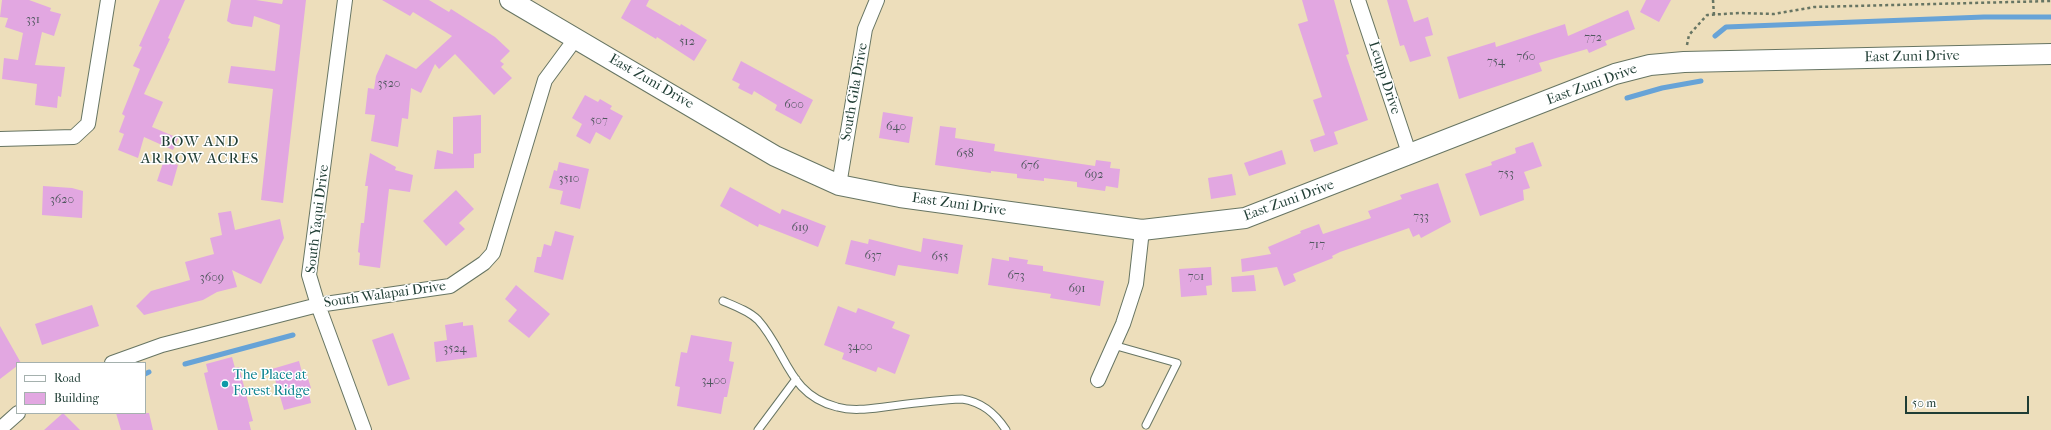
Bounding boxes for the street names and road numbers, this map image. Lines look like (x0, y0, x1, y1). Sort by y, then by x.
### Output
street label: Leupp Drive (1364, 39, 1404, 117)
street label: South Gila Drive (838, 42, 872, 142)
street label: East Zuni Drive (1864, 48, 1960, 66)
street label: East Zuni Drive (606, 51, 696, 113)
street label: East Zuni Drive (1544, 61, 1640, 109)
street label: South Yaqui Drive (303, 164, 333, 274)
street label: East Zuni Drive (1241, 177, 1337, 225)
street label: East Zuni Drive (911, 190, 1007, 220)
street label: South Walapai Drive (323, 278, 447, 312)

